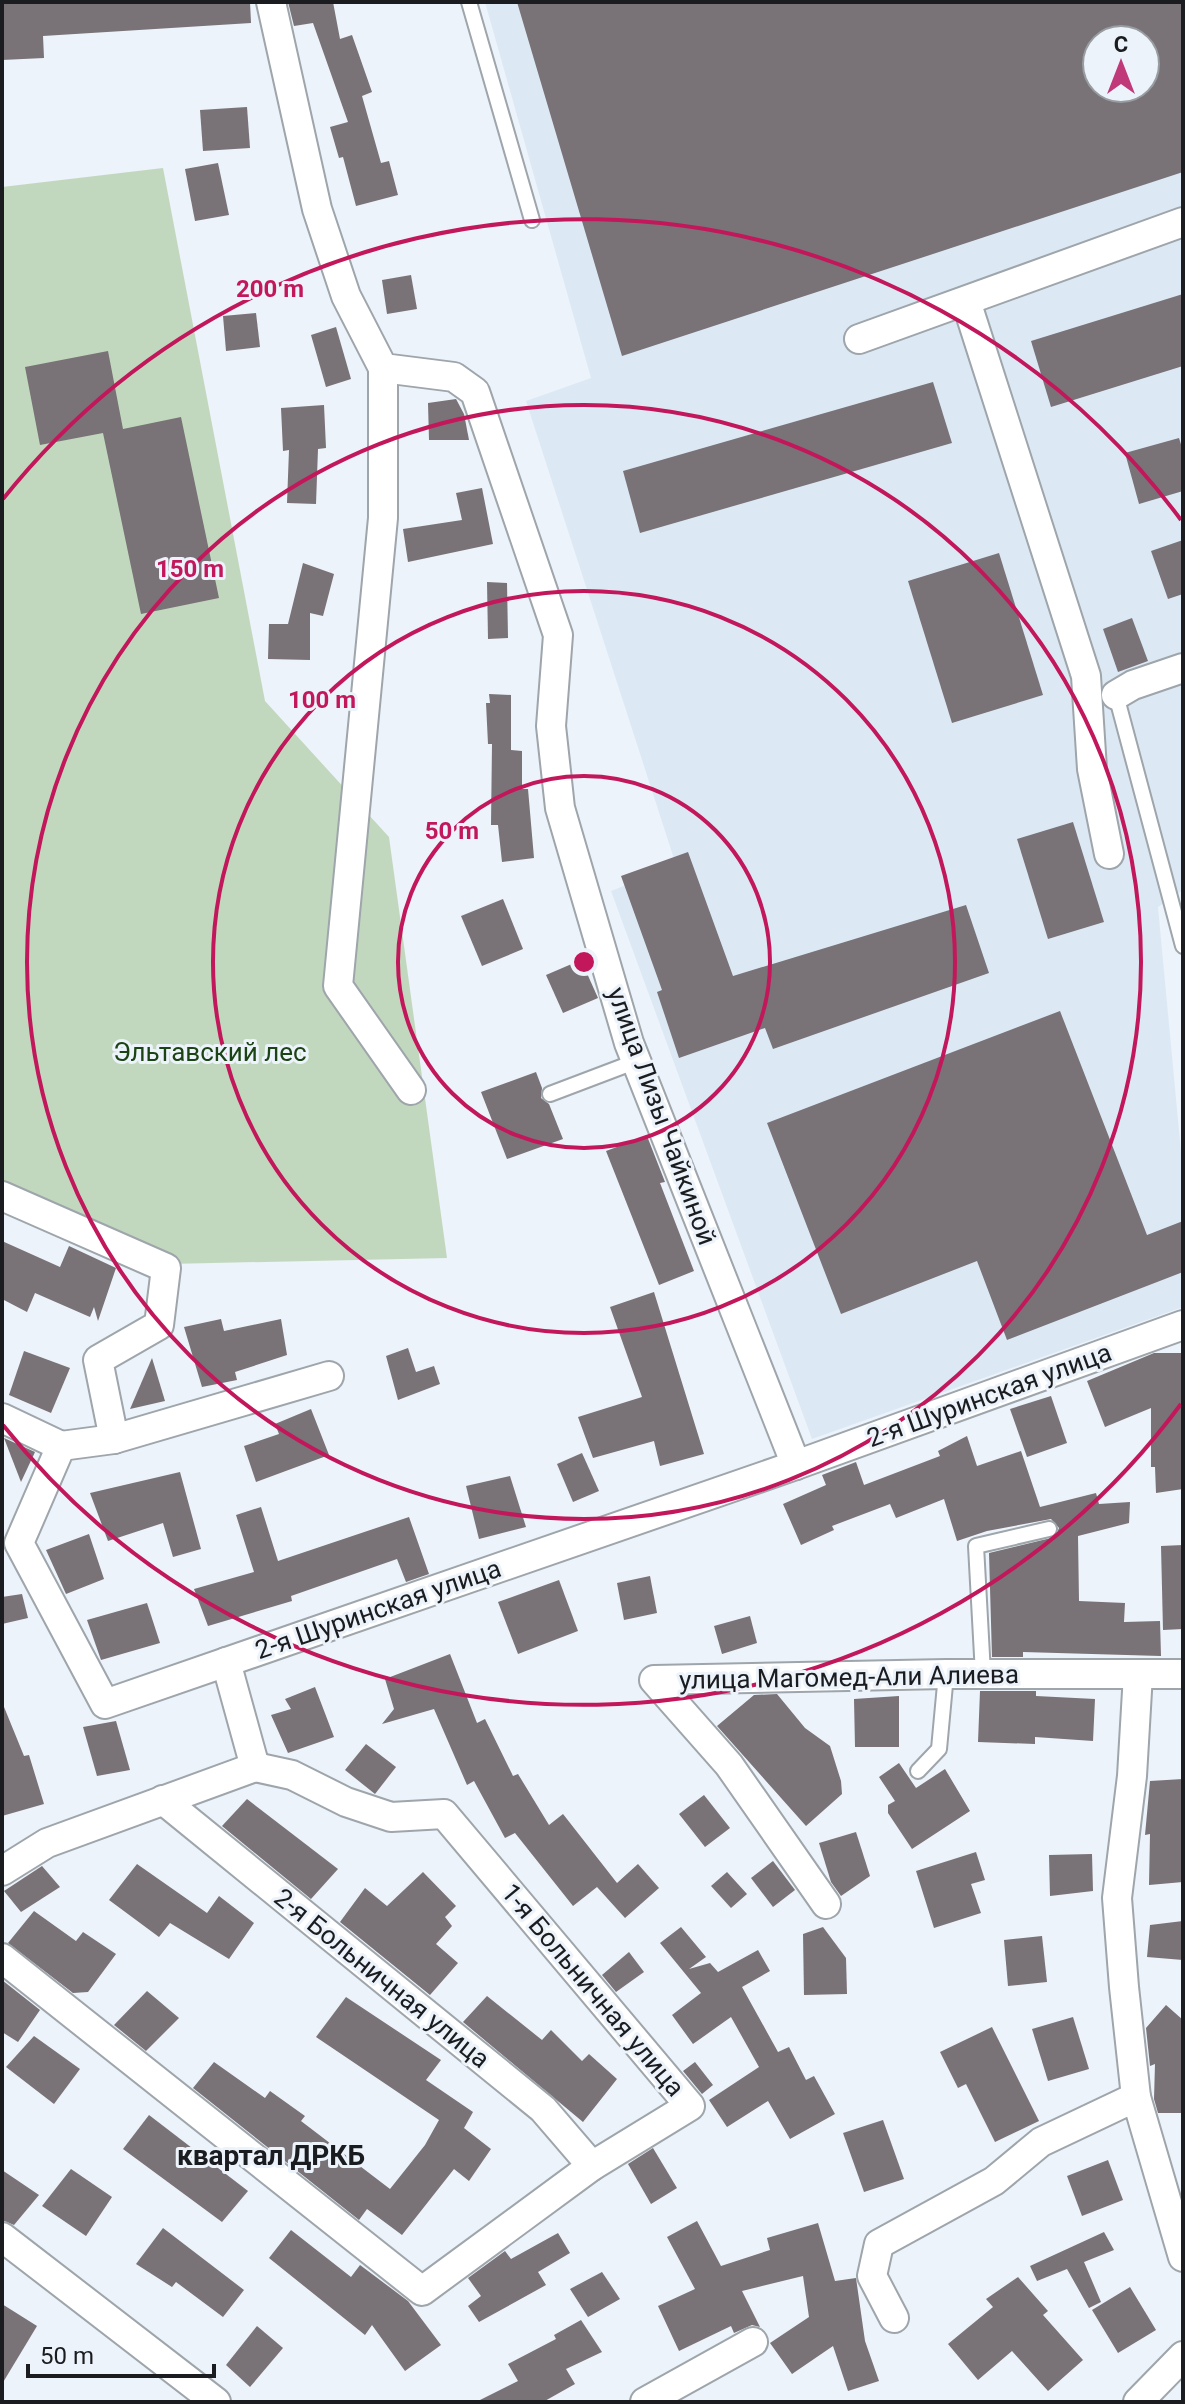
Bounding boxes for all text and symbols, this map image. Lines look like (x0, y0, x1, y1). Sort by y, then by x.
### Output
north arrow (1081, 24, 1161, 104)
text: С (1114, 32, 1128, 57)
text: 200 m (236, 275, 304, 303)
text: 150 m (156, 555, 224, 583)
text: 100 m (288, 686, 356, 714)
text: 50 m (425, 817, 479, 845)
centre of rings (570, 948, 598, 976)
street label: улица Лизы Чайкиной (601, 983, 723, 1249)
park label: Эльтавский лес (113, 1037, 307, 1067)
street label: 2-я Шуринская улица (863, 1337, 1115, 1453)
street label: 2-я Шуринская улица (251, 1553, 505, 1665)
street label: улица Магомед-Али Алиева (679, 1659, 1019, 1695)
street label: 1-я Больничная улица (495, 1878, 691, 2102)
street label: 2-я Больничная улица (268, 1882, 496, 2074)
district label: квартал ДРКБ (177, 2139, 365, 2172)
scale bar (28, 2328, 214, 2378)
text: 50 m (40, 2342, 94, 2370)

